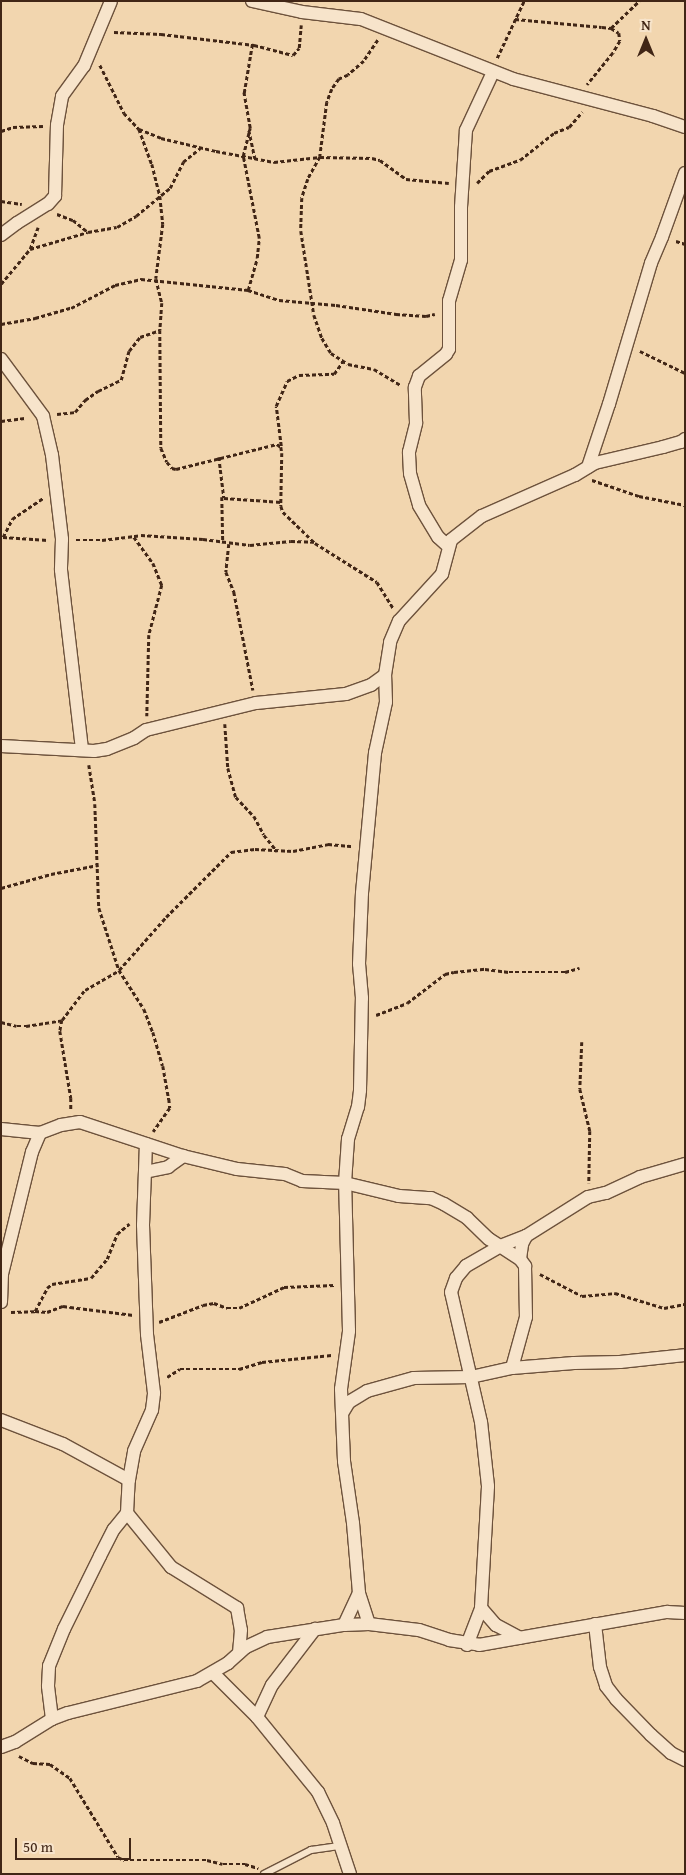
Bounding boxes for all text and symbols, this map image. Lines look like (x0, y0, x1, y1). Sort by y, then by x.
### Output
north arrow (621, 15, 671, 65)
text: N (641, 15, 651, 35)
scale bar (18, 1828, 134, 1860)
text: 50 m (23, 1836, 53, 1857)

